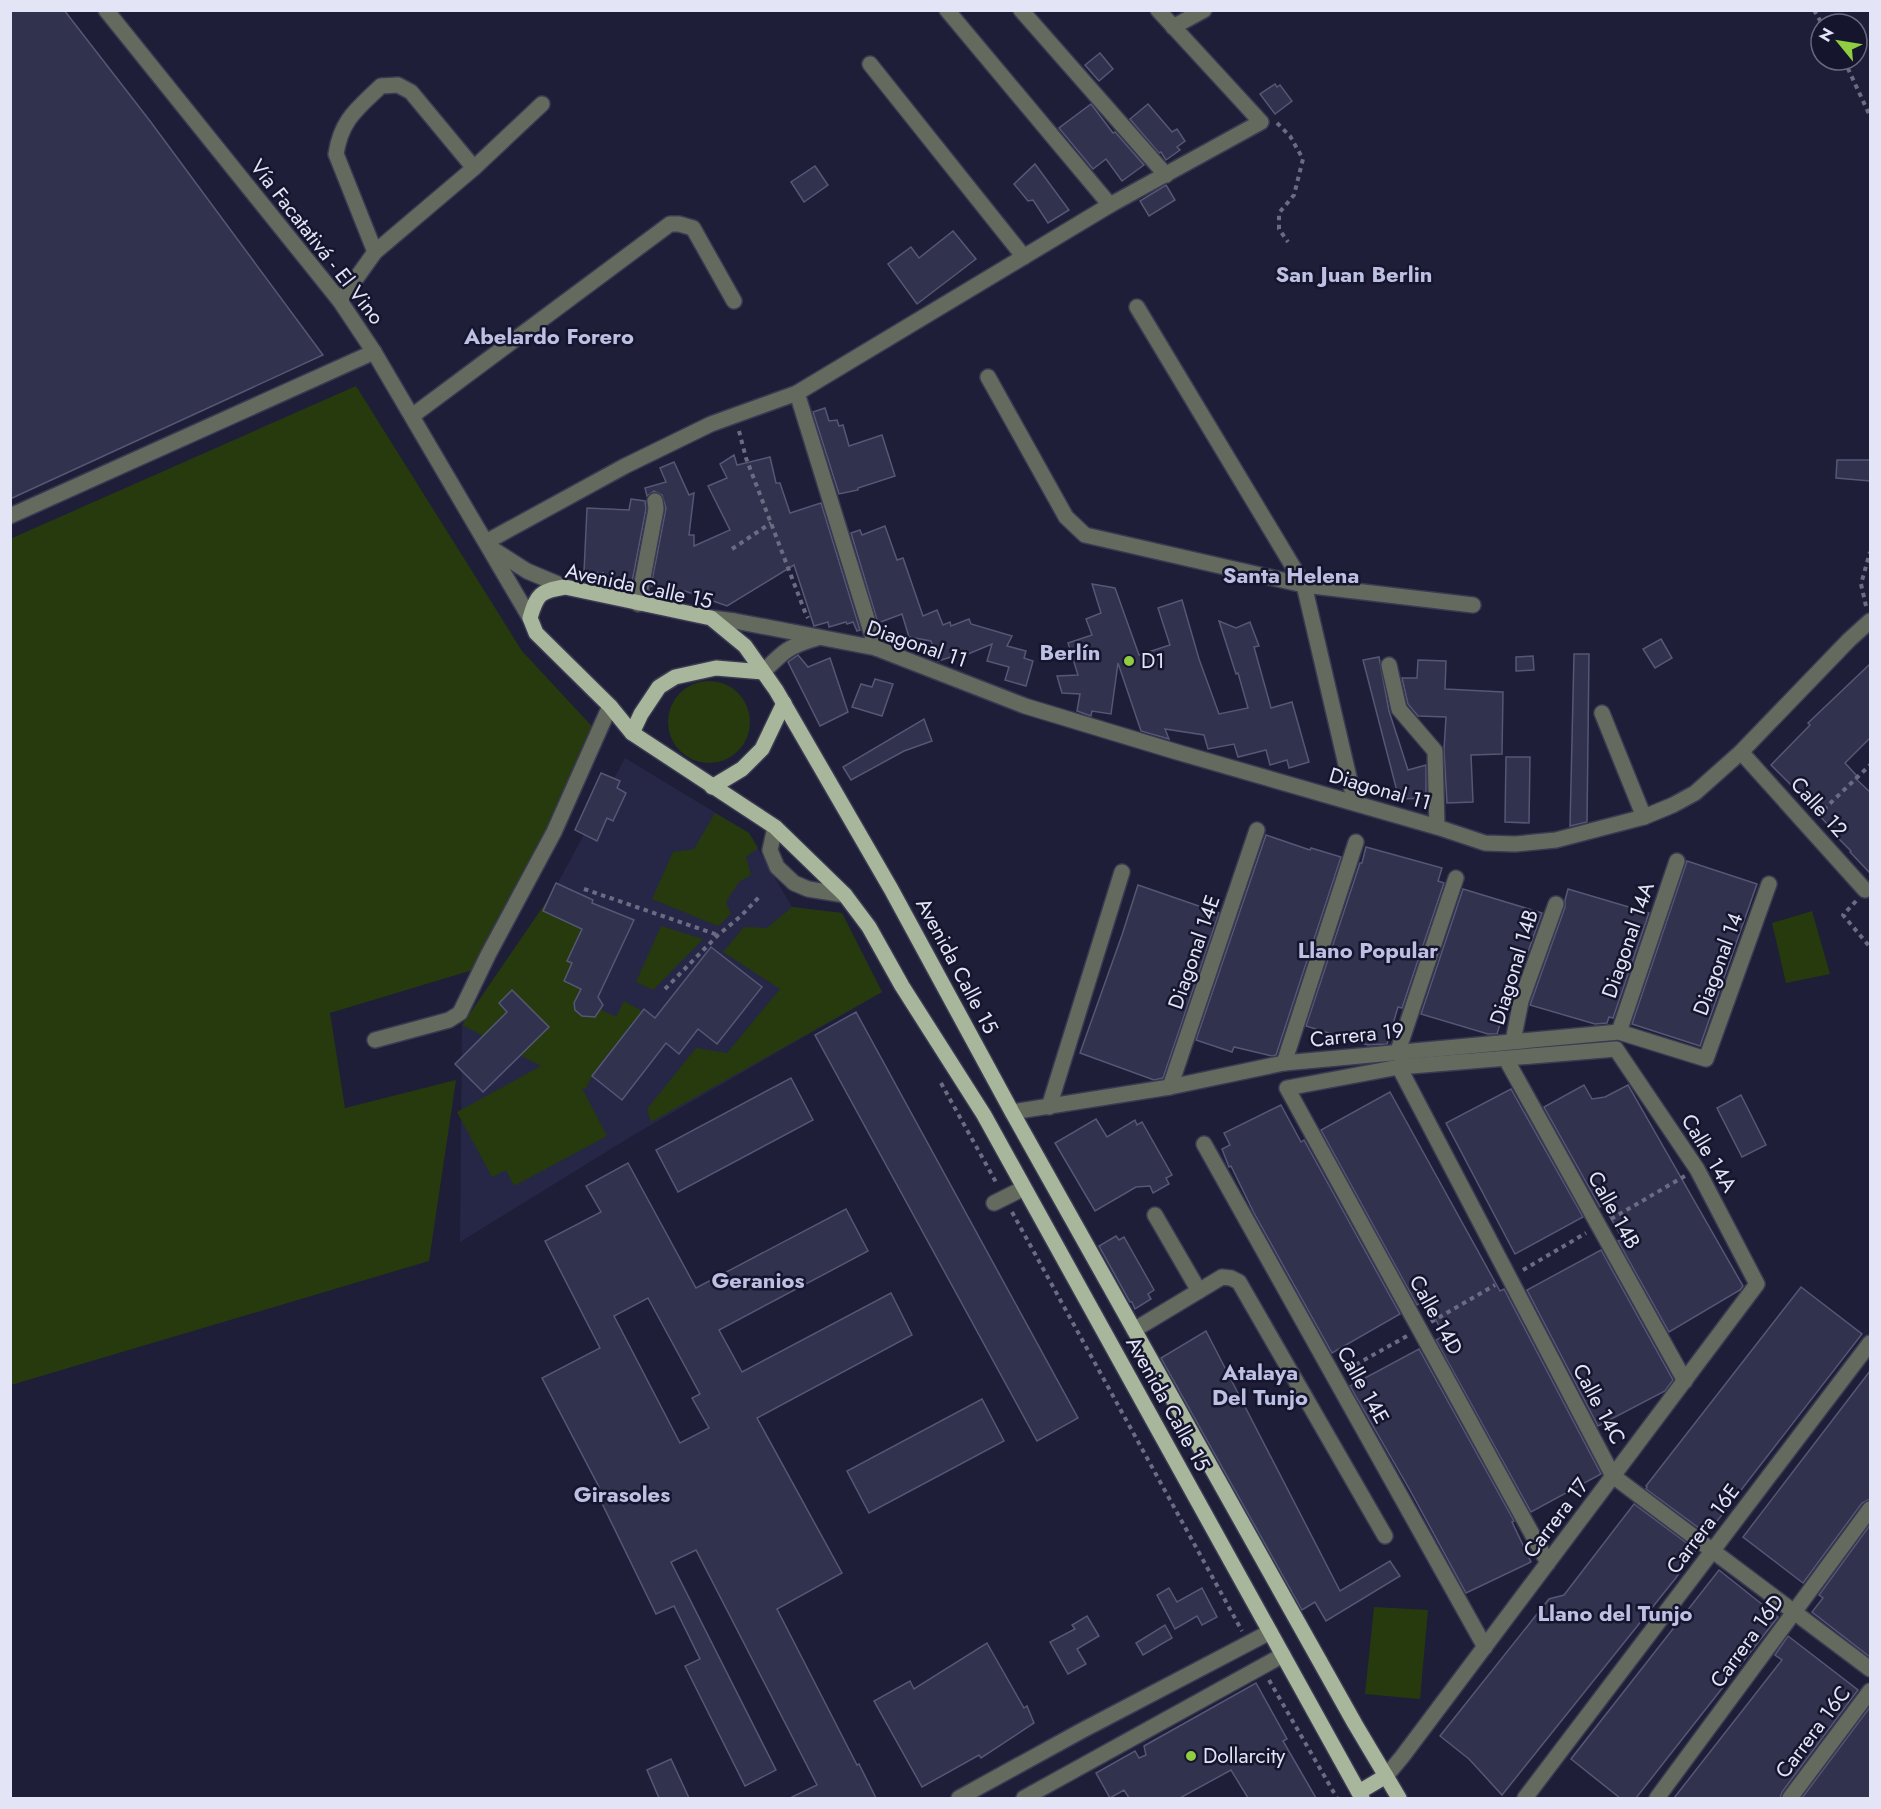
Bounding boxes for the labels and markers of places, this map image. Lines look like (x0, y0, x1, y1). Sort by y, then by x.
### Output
place label: D1 (1141, 646, 1165, 676)
marker: D1 (1122, 654, 1136, 668)
place label: Dollarcity (1203, 1741, 1286, 1771)
marker: Dollarcity (1184, 1749, 1198, 1763)

